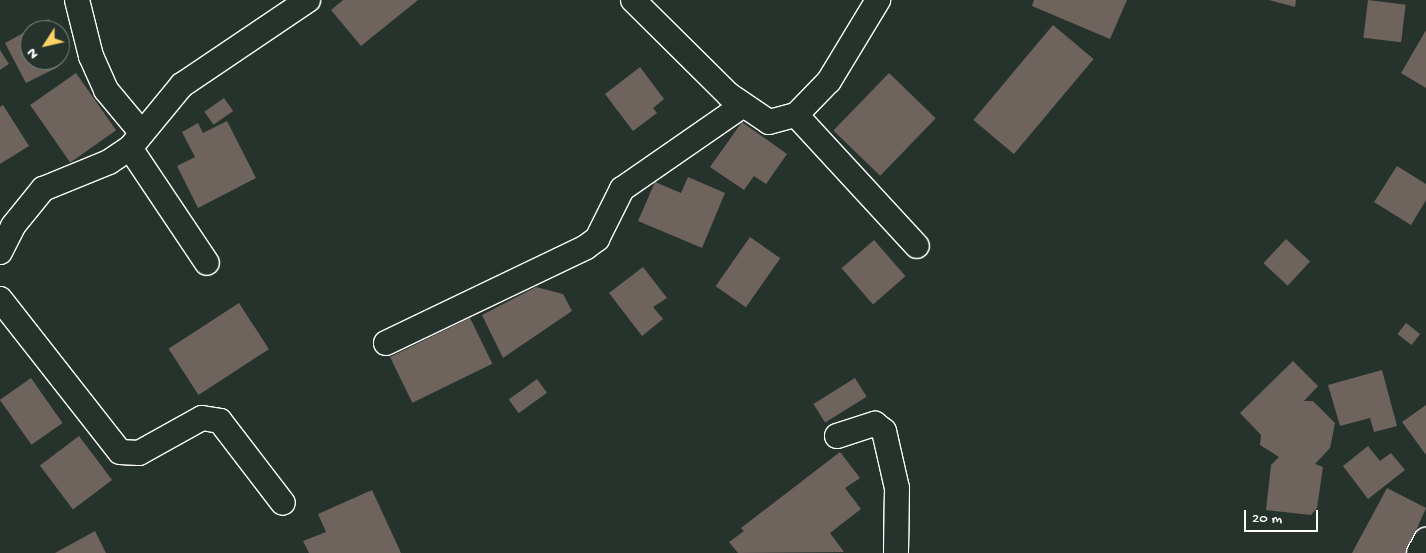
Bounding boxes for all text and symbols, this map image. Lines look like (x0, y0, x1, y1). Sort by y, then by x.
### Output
north arrow (20, 20, 70, 70)
text: N (24, 45, 43, 62)
scale bar (1246, 500, 1320, 532)
text: 20 m (1252, 510, 1282, 528)

